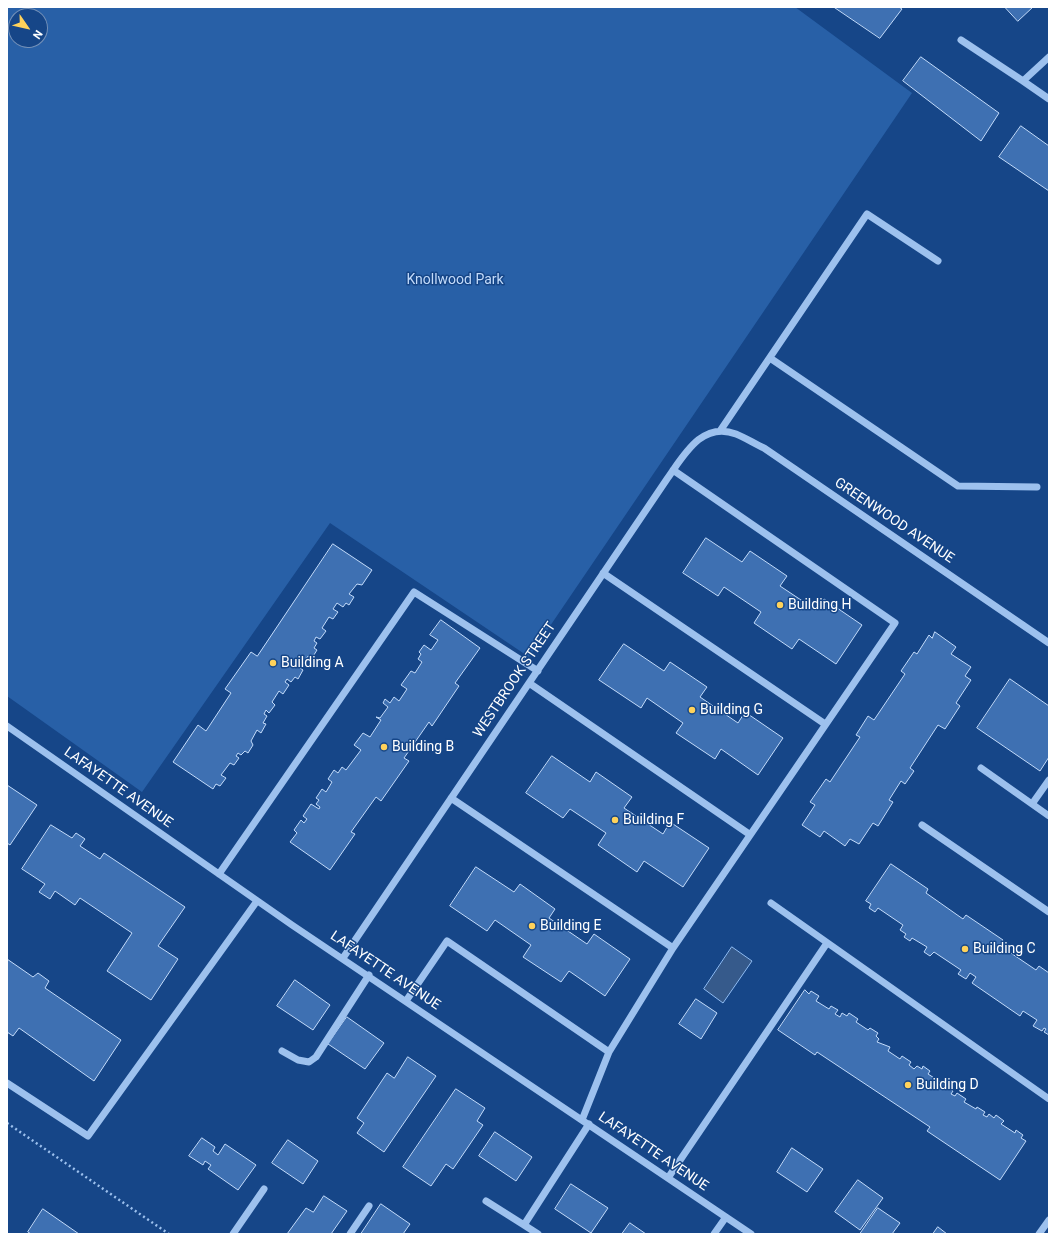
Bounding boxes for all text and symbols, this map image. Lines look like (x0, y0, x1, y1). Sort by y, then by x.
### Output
north arrow (8, 8, 48, 48)
text: N (30, 28, 45, 41)
park label: Knollwood Park (406, 272, 504, 288)
street label: GREENWOOD AVENUE (831, 475, 957, 567)
place label: Building H (788, 597, 852, 613)
marker: Building H (775, 600, 785, 610)
street label: WESTBROOK STREET (470, 619, 560, 741)
place label: Building A (281, 655, 344, 671)
marker: Building A (268, 658, 278, 668)
place label: Building G (700, 702, 763, 718)
marker: Building G (687, 705, 697, 715)
place label: Building B (392, 739, 454, 755)
marker: Building B (379, 742, 389, 752)
street label: LAFAYETTE AVENUE (60, 744, 176, 832)
place label: Building F (623, 812, 684, 828)
marker: Building F (610, 815, 620, 825)
place label: Building E (540, 918, 602, 934)
marker: Building E (527, 921, 537, 931)
street label: LAFAYETTE AVENUE (327, 928, 443, 1014)
place label: Building C (973, 941, 1036, 957)
marker: Building C (960, 944, 970, 954)
place label: Building D (916, 1077, 979, 1093)
marker: Building D (903, 1080, 913, 1090)
street label: LAFAYETTE AVENUE (595, 1109, 711, 1195)

